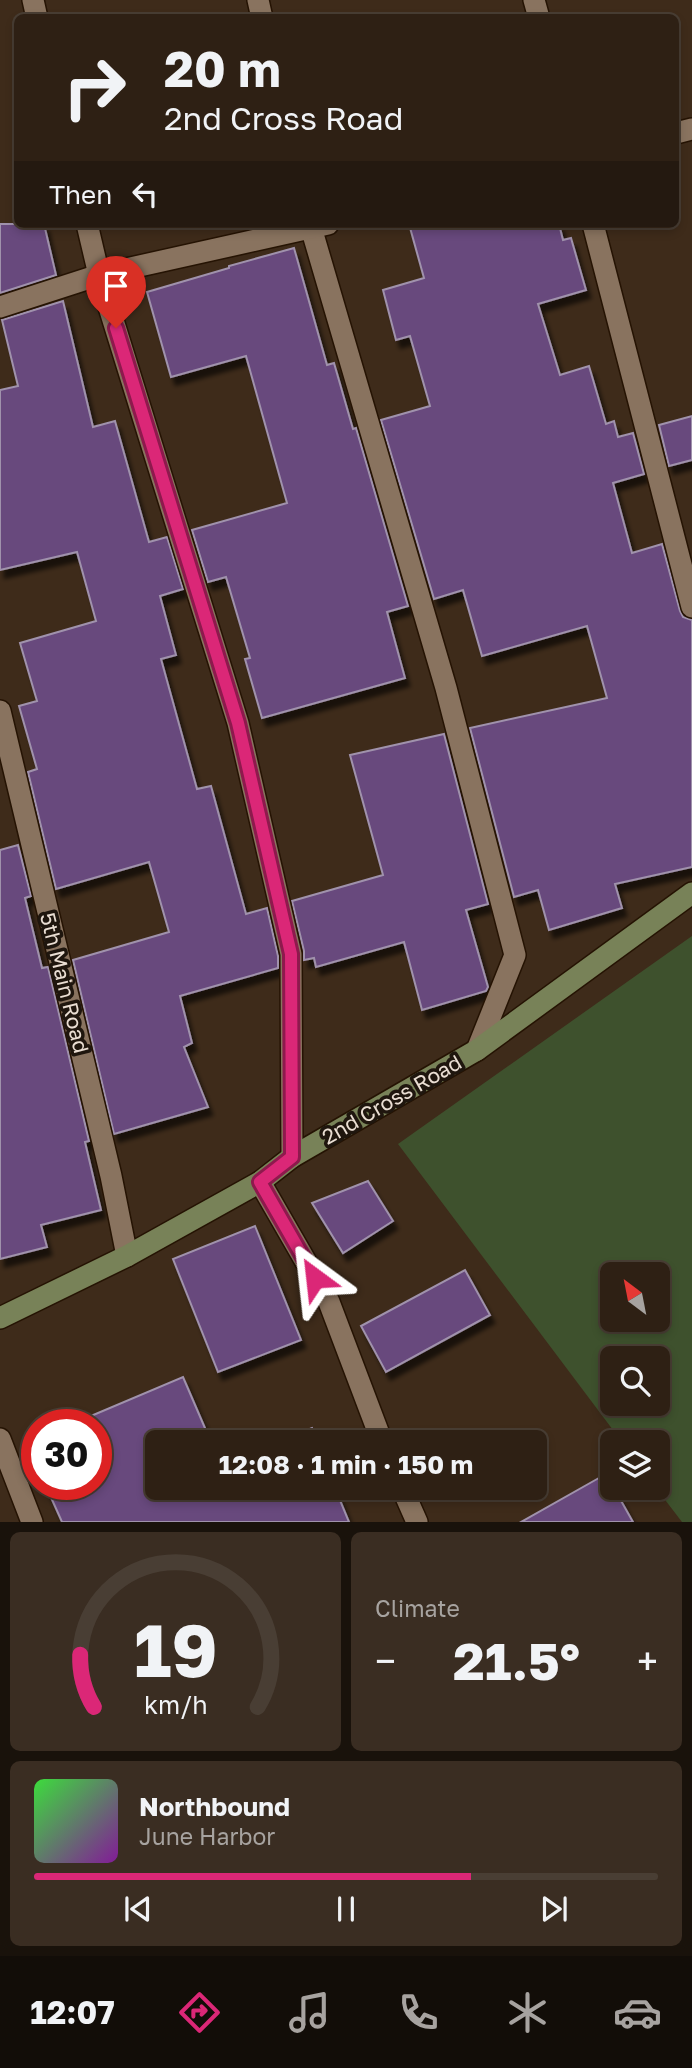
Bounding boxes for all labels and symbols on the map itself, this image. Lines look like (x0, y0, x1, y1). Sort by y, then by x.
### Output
pin (86, 256, 146, 328)
street label: 5th Main Road (35, 910, 95, 1056)
street label: 2nd Cross Road (317, 1049, 466, 1150)
position arrow (278, 1241, 352, 1315)
north arrow (600, 1262, 670, 1332)
speed limit sign: 30 (21, 1409, 112, 1500)

